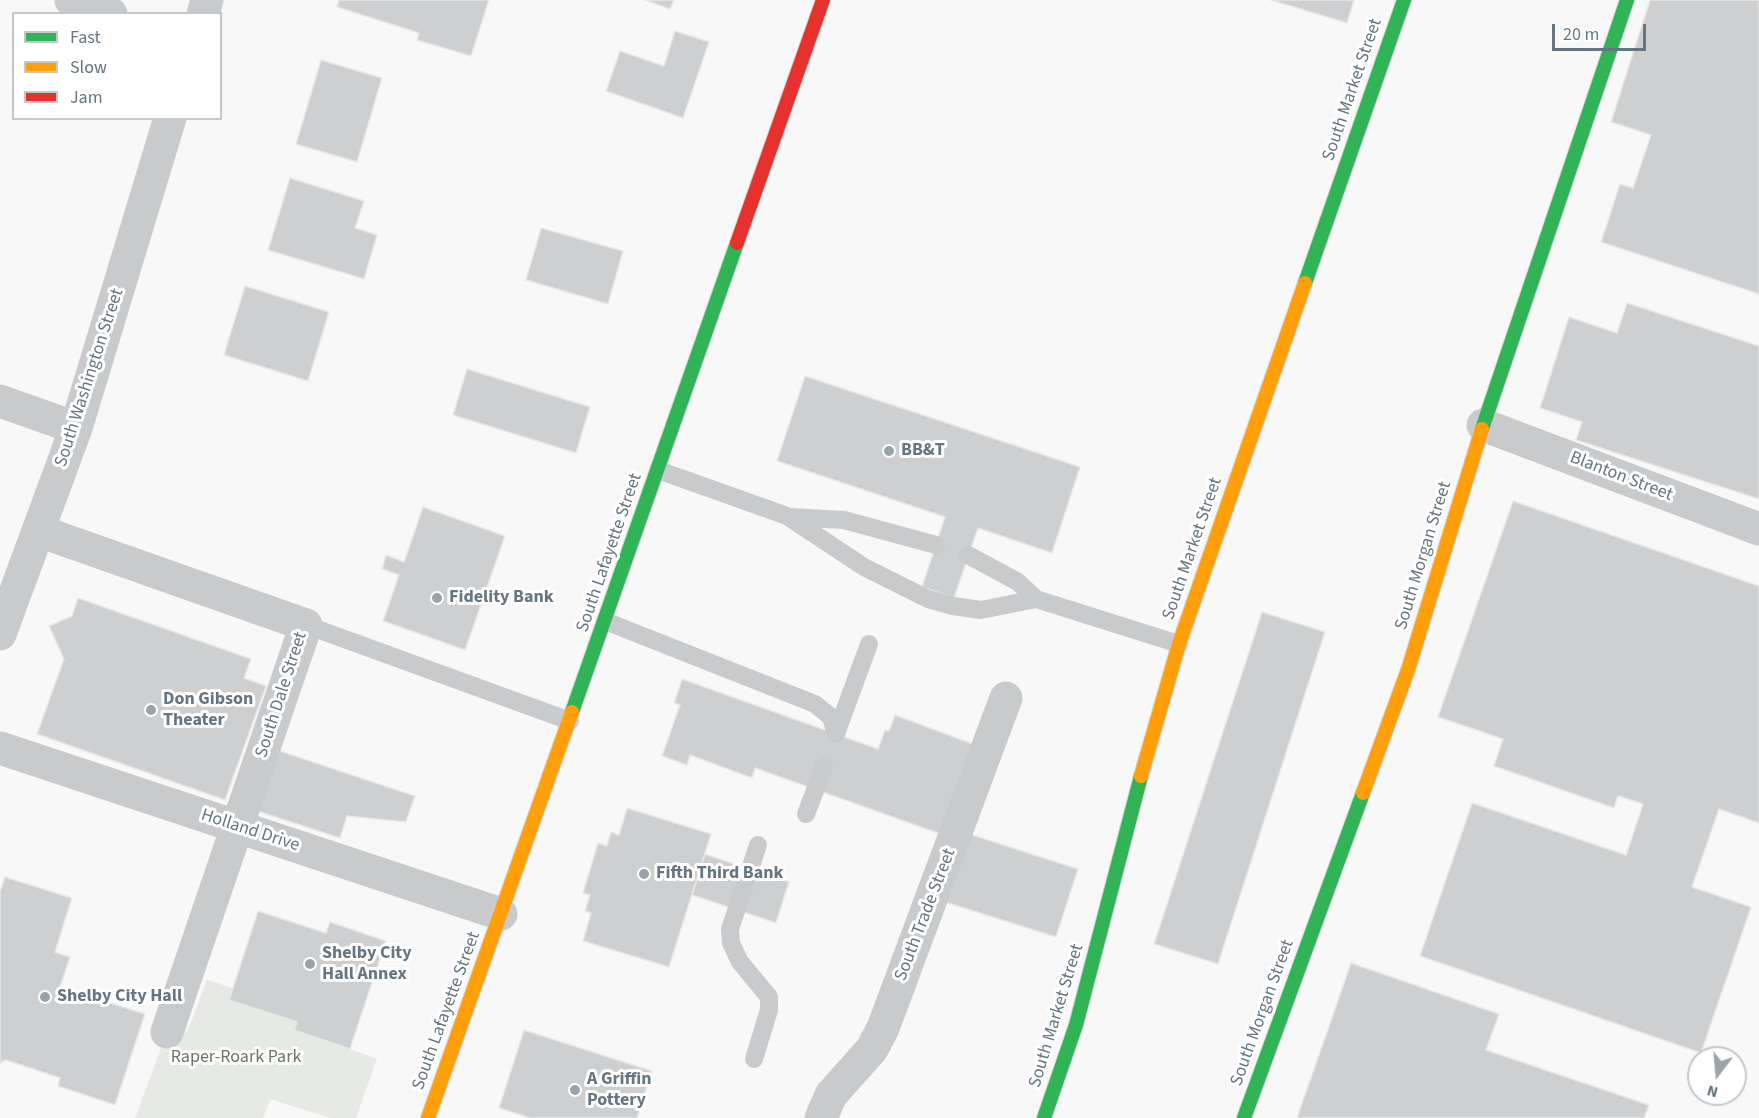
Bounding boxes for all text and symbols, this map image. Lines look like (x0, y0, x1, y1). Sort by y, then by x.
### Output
legend (12, 12, 222, 120)
scale bar (1555, 12, 1650, 50)
street label: South Market Street (1319, 16, 1387, 164)
text: 20 m (1563, 22, 1599, 47)
text: Fast (70, 25, 101, 50)
text: Slow (70, 55, 107, 80)
text: Jam (70, 85, 103, 110)
street label: South Washington Street (51, 286, 129, 470)
place label: BB&T (901, 440, 945, 462)
marker: BB&T (882, 444, 896, 458)
street label: Blanton Street (1567, 448, 1675, 506)
street label: South Lafayette Street (573, 471, 647, 635)
street label: South Market Street (1159, 475, 1227, 623)
street label: South Morgan Street (1391, 479, 1457, 633)
place label: Fidelity Bank (449, 587, 554, 609)
marker: Fidelity Bank (430, 591, 444, 605)
street label: South Dale Street (251, 629, 313, 761)
place label: Don Gibson Theater (163, 689, 253, 732)
marker: Don Gibson Theater (144, 703, 158, 717)
street label: Holland Drive (198, 805, 302, 857)
street label: South Trade Street (891, 846, 961, 984)
place label: Fifth Third Bank (656, 863, 783, 885)
marker: Fifth Third Bank (637, 867, 651, 881)
street label: South Lafayette Street (408, 929, 486, 1093)
street label: South Morgan Street (1227, 937, 1299, 1089)
street label: South Market Street (1025, 942, 1089, 1090)
place label: Shelby City Hall Annex (322, 943, 412, 986)
marker: Shelby City Hall Annex (303, 957, 317, 971)
place label: Shelby City Hall (57, 986, 182, 1008)
marker: Shelby City Hall (38, 990, 52, 1004)
north arrow (1687, 1046, 1747, 1106)
park label: Raper-Roark Park (171, 1047, 301, 1069)
place label: A Griffin Pottery (587, 1069, 652, 1112)
text: N (1704, 1079, 1721, 1103)
marker: A Griffin Pottery (568, 1083, 582, 1097)

